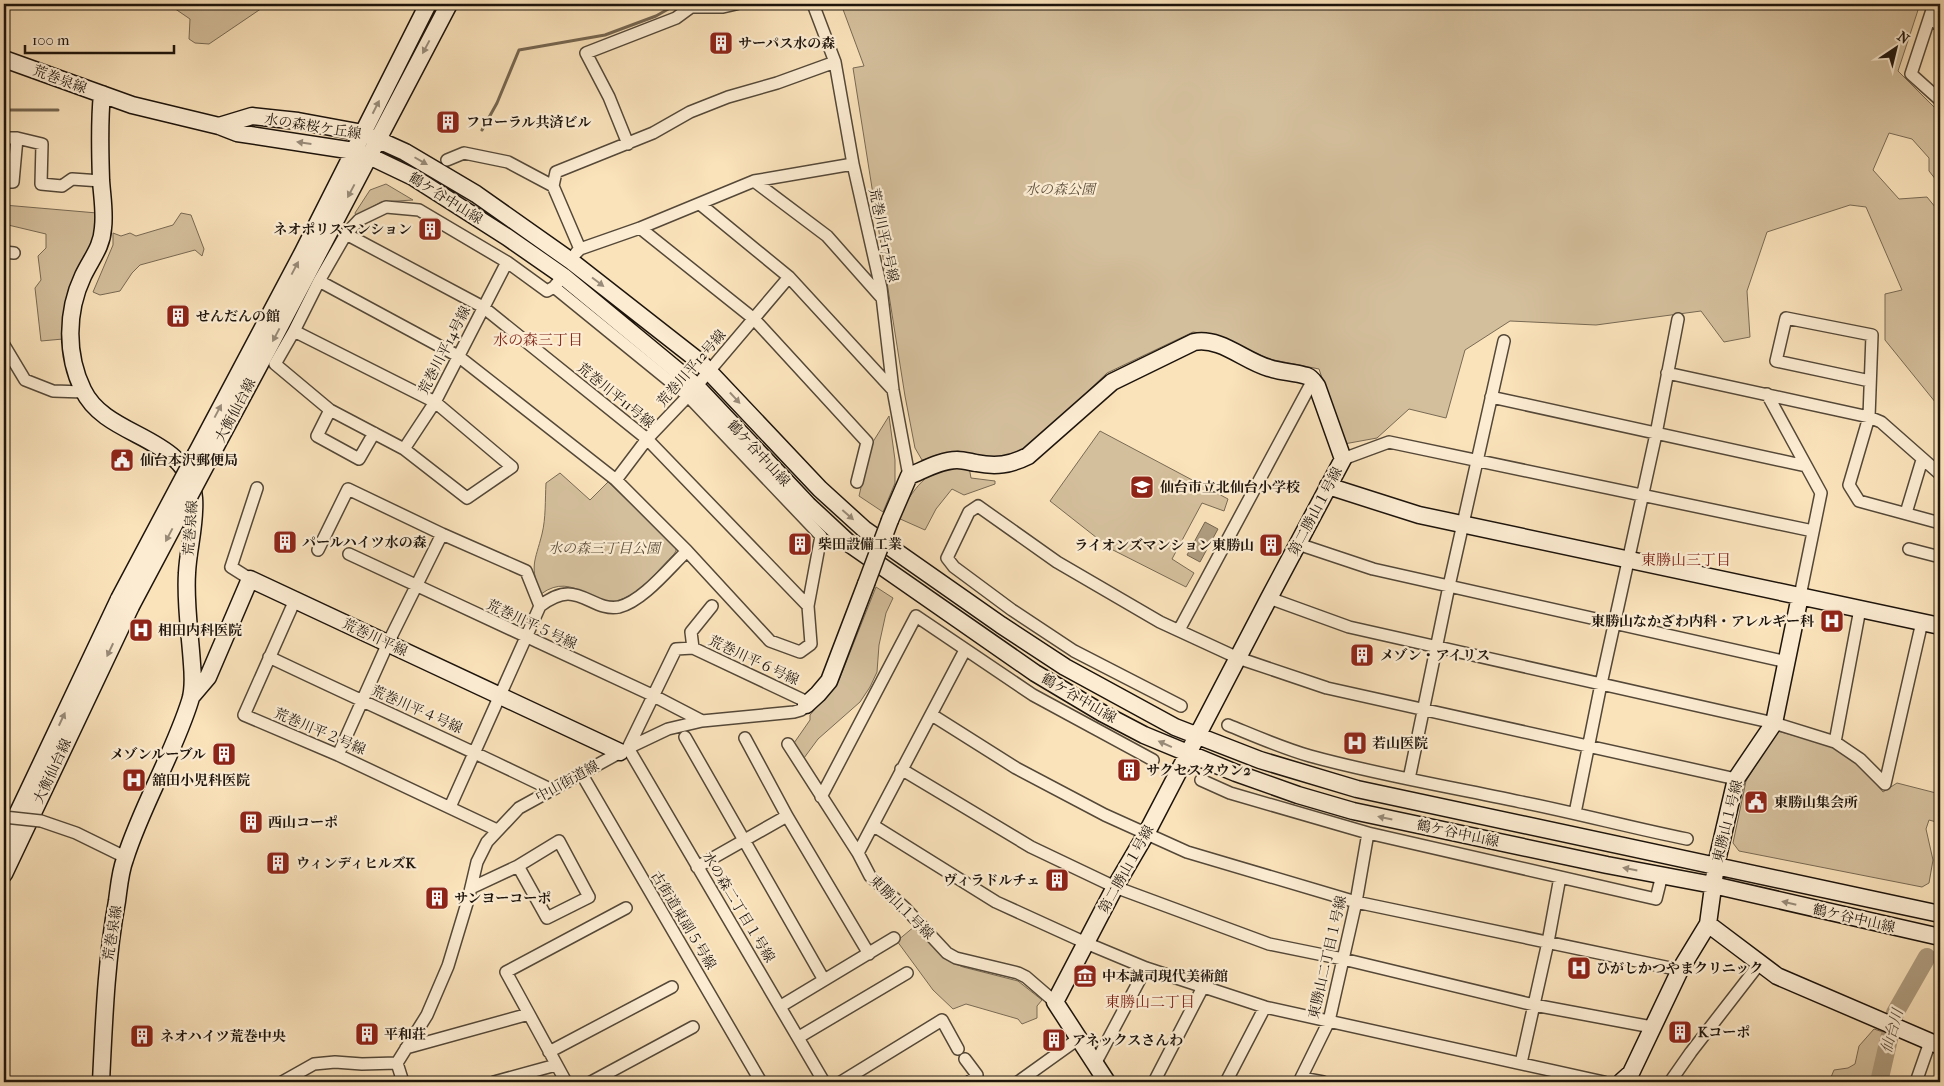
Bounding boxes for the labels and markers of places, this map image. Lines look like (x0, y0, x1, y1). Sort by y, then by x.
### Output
building icon: サーパス水の森 (708, 30, 734, 56)
place label: サーパス水の森 (738, 35, 835, 52)
building icon: フローラル共済ビル (435, 109, 461, 135)
place label: フローラル共済ビル (466, 114, 592, 131)
building icon: ネオポリスマンション (417, 216, 443, 242)
place label: ネオポリスマンション (273, 221, 412, 238)
building icon: せんだんの館 (165, 303, 191, 329)
place label: せんだんの館 (196, 308, 280, 325)
public building icon: 仙台本沢郵便局 (109, 447, 135, 473)
place label: 仙台本沢郵便局 (140, 452, 238, 469)
school or university icon: 仙台市立北仙台小学校 (1129, 474, 1155, 500)
place label: 仙台市立北仙台小学校 (1160, 479, 1300, 496)
building icon: パールハイツ水の森 (272, 529, 298, 555)
building icon: 柴田設備工業 (787, 531, 813, 557)
building icon: ライオンズマンション東勝山 (1258, 532, 1284, 558)
place label: パールハイツ水の森 (302, 534, 427, 551)
place label: 柴田設備工業 (818, 536, 902, 553)
place label: ライオンズマンション東勝山 (1074, 537, 1254, 554)
hospital icon: 東勝山なかざわ内科・アレルギー科 (1819, 608, 1845, 634)
place label: 東勝山なかざわ内科・アレルギー科 (1591, 613, 1815, 630)
hospital icon: 相田内科医院 (128, 617, 154, 643)
place label: 相田内科医院 (158, 622, 242, 639)
building icon: メゾン・アイリス (1349, 642, 1375, 668)
place label: メゾン・アイリス (1380, 647, 1490, 664)
hospital icon: 若山医院 (1342, 730, 1368, 756)
place label: 若山医院 (1372, 735, 1428, 752)
building icon: メゾンルーブル (211, 741, 237, 767)
place label: メゾンルーブル (110, 746, 206, 763)
building icon: サクセスタウン2 (1116, 757, 1142, 783)
place label: サクセスタウン2 (1146, 762, 1251, 779)
hospital icon: 舘田小児科医院 (121, 767, 147, 793)
place label: 舘田小児科医院 (152, 772, 250, 789)
public building icon: 東勝山集会所 (1743, 789, 1769, 815)
place label: 東勝山集会所 (1774, 794, 1858, 811)
building icon: 西山コーポ (238, 809, 264, 835)
place label: 西山コーポ (268, 814, 338, 831)
building icon: ウィンディヒルズK (265, 850, 291, 876)
place label: ウィンディヒルズK (296, 855, 417, 872)
building icon: ヴィラドルチェ (1044, 867, 1070, 893)
place label: ヴィラドルチェ (943, 872, 1040, 889)
building icon: サンヨーコーポ (424, 885, 450, 911)
place label: サンヨーコーポ (454, 890, 551, 907)
hospital icon: ひがしかつやまクリニック (1566, 955, 1592, 981)
place label: ひがしかつやまクリニック (1596, 960, 1763, 977)
museum icon: 中本誠司現代美術館 (1072, 963, 1098, 989)
place label: 中本誠司現代美術館 (1102, 968, 1228, 985)
building icon: Kコーポ (1667, 1019, 1693, 1045)
building icon: 平和荘 (354, 1021, 380, 1047)
building icon: ネオハイツ荒巻中央 (129, 1023, 155, 1049)
place label: Kコーポ (1698, 1024, 1750, 1041)
place label: 平和荘 (384, 1026, 426, 1043)
building icon: アネックスさんわ (1041, 1027, 1067, 1053)
place label: ネオハイツ荒巻中央 (160, 1028, 286, 1045)
place label: アネックスさんわ (1072, 1032, 1183, 1049)

